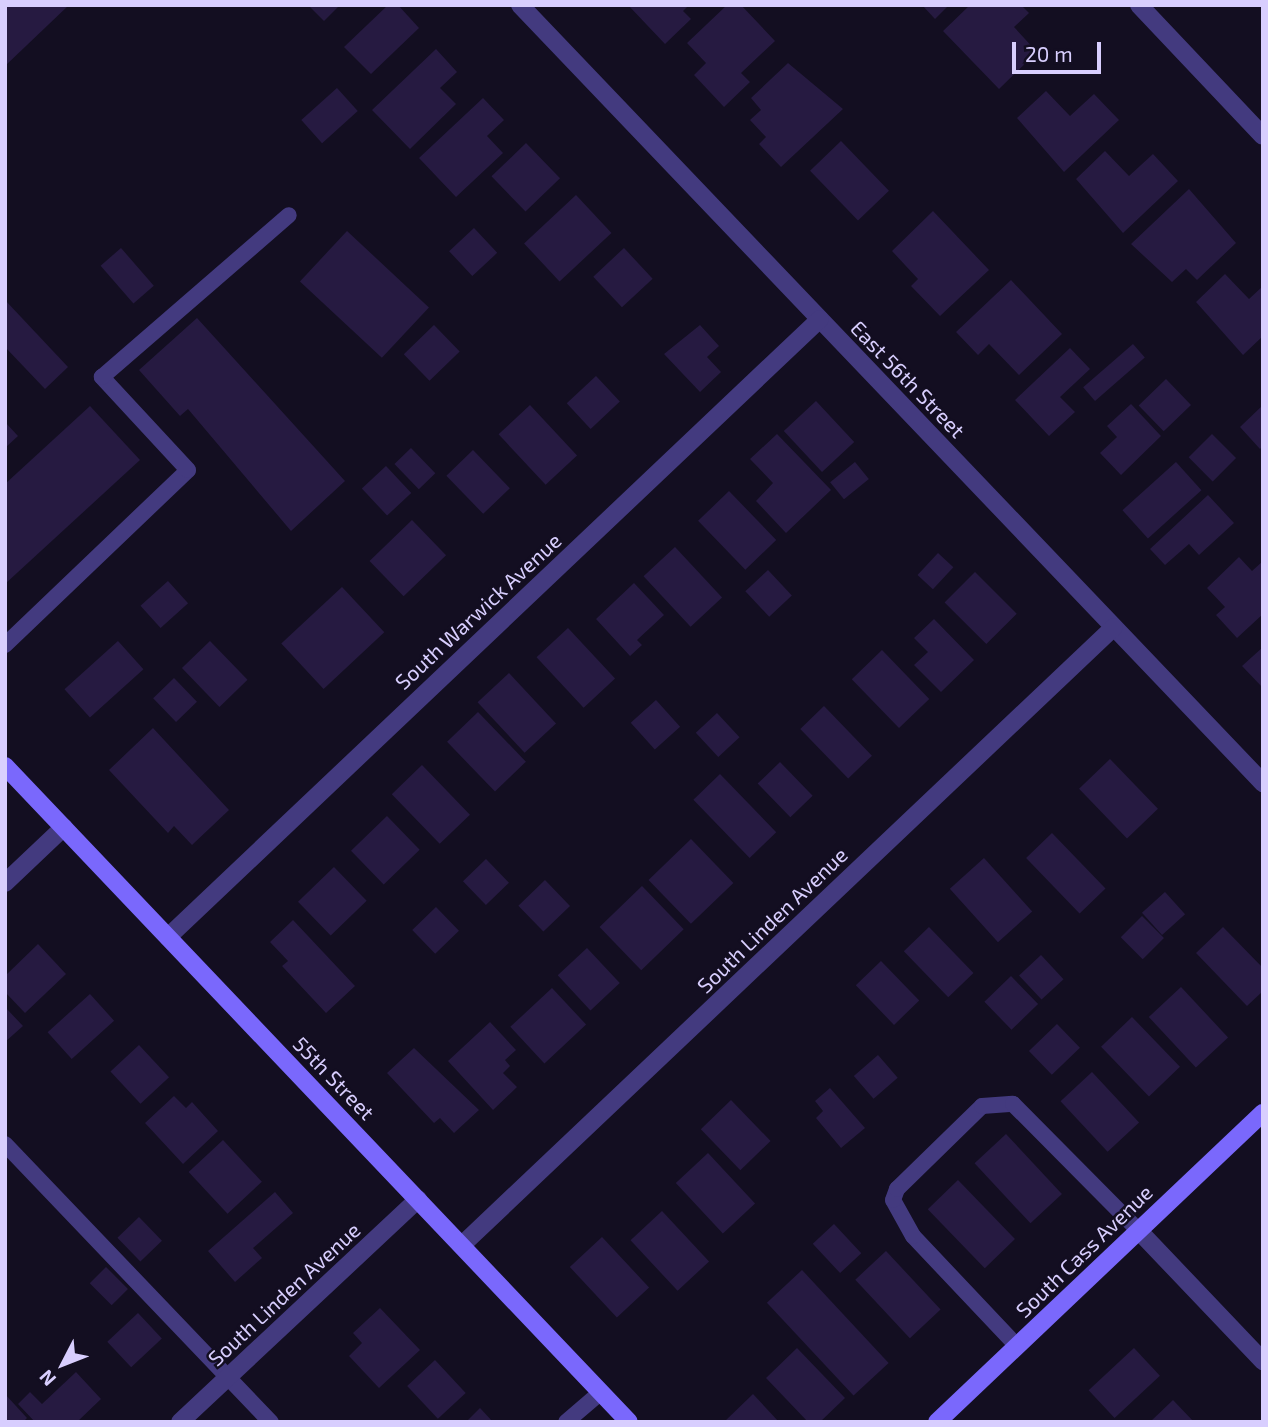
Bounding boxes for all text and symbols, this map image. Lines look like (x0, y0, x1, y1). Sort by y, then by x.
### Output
scale bar (1016, 28, 1105, 72)
text: 20 m (1025, 41, 1073, 66)
street label: East 56th Street (846, 315, 970, 443)
street label: South Warwick Avenue (389, 527, 567, 695)
street label: South Linden Avenue (692, 842, 852, 998)
street label: 55th Street (288, 1031, 380, 1125)
street label: South Cass Avenue (1010, 1179, 1158, 1323)
street label: South Linden Avenue (203, 1217, 365, 1371)
north arrow (28, 1329, 98, 1399)
text: N (34, 1366, 60, 1391)

